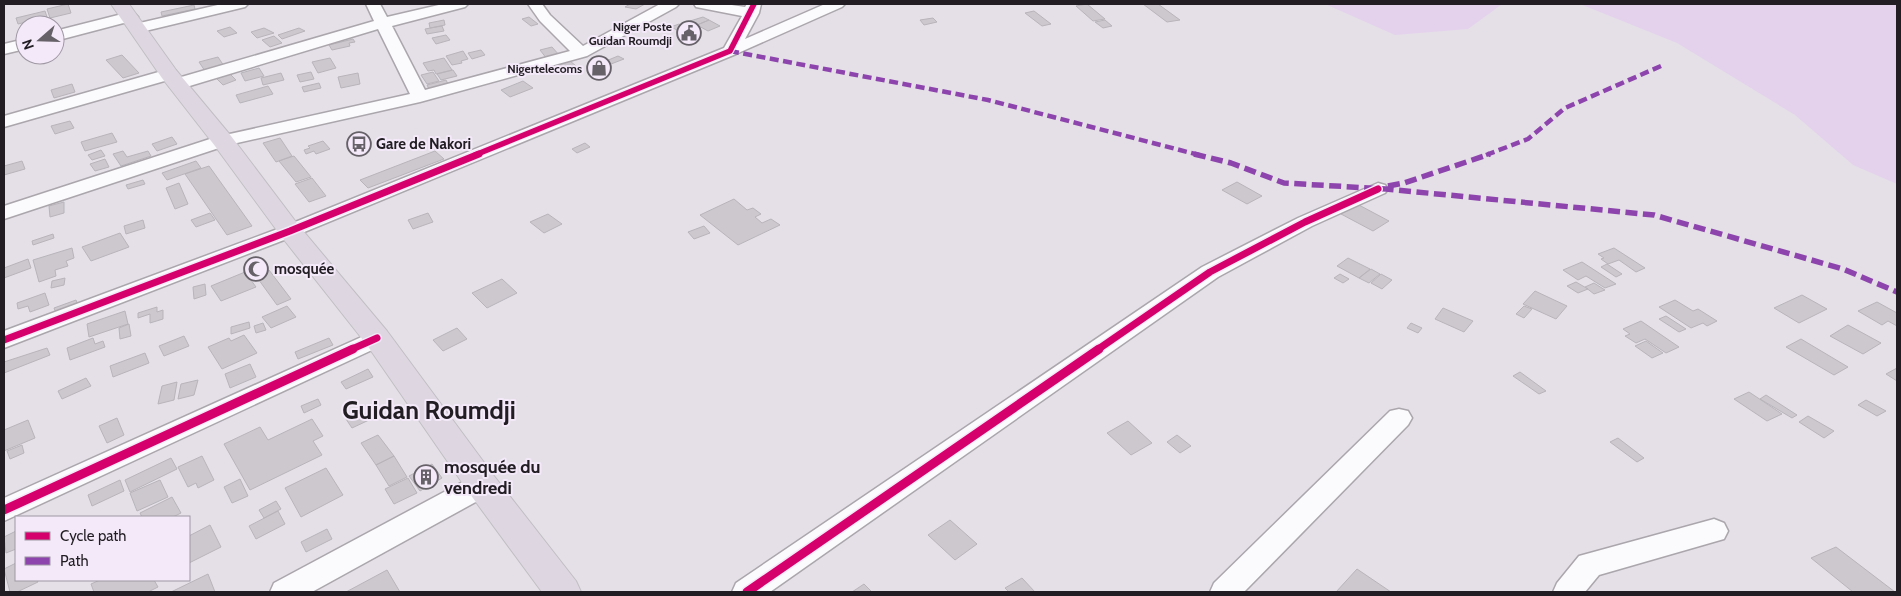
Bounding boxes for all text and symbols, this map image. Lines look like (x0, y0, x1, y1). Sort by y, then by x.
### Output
north arrow (15, 15, 65, 65)
place label: Niger Poste Guidan Roumdji (589, 19, 672, 48)
public building icon: Niger Poste Guidan Roumdji (676, 20, 702, 46)
text: N (18, 37, 38, 52)
shop icon: Nigertelecoms (586, 55, 612, 81)
place label: Nigertelecoms (507, 61, 582, 76)
bus stop icon: Gare de Nakori (346, 131, 372, 157)
place label: Gare de Nakori (376, 135, 471, 153)
mosque icon: mosquée (243, 256, 269, 282)
place label: mosquée (274, 260, 335, 278)
district label: Guidan Roumdji (342, 395, 516, 425)
place label: mosquée du vendredi (444, 456, 541, 499)
building icon: mosquée du vendredi (413, 464, 439, 490)
legend (15, 516, 190, 581)
text: Cycle path (60, 527, 126, 545)
text: Path (60, 552, 89, 570)

